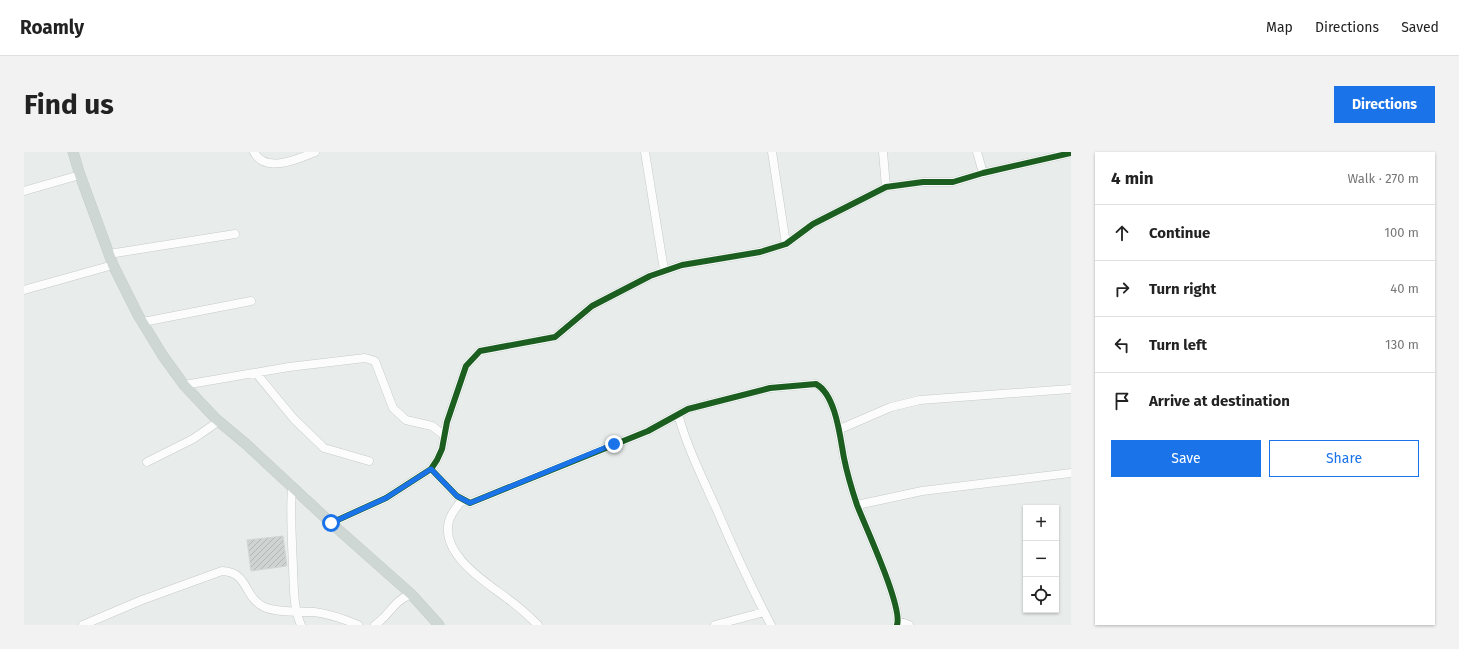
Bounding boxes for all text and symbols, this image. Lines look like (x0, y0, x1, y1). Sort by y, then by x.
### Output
text: Roamly (20, 16, 84, 39)
text: Map (1266, 19, 1293, 36)
text: Directions (1315, 19, 1379, 36)
text: Saved (1401, 19, 1439, 36)
button: Directions (1334, 86, 1435, 123)
text: Find us (24, 88, 114, 121)
text: 4 min (1111, 168, 1154, 189)
text: Walk · 270 m (1347, 171, 1419, 186)
icon: ahead (1111, 222, 1133, 244)
text: Continue (1149, 224, 1210, 242)
text: 100 m (1384, 225, 1419, 240)
icon: right (1111, 278, 1133, 300)
text: Turn right (1149, 280, 1216, 298)
text: 40 m (1390, 281, 1419, 296)
icon: left (1111, 334, 1133, 356)
text: Turn left (1149, 336, 1207, 354)
text: 130 m (1385, 337, 1419, 352)
icon: arrive (1111, 390, 1133, 412)
text: Arrive at destination (1149, 392, 1290, 410)
route end (605, 435, 623, 453)
button: Save (1111, 440, 1261, 477)
button: Share (1269, 440, 1419, 477)
map controls (1023, 505, 1059, 613)
button: + (1023, 505, 1059, 541)
route start (322, 514, 340, 532)
button: − (1023, 541, 1059, 577)
button: locate (1023, 577, 1059, 613)

